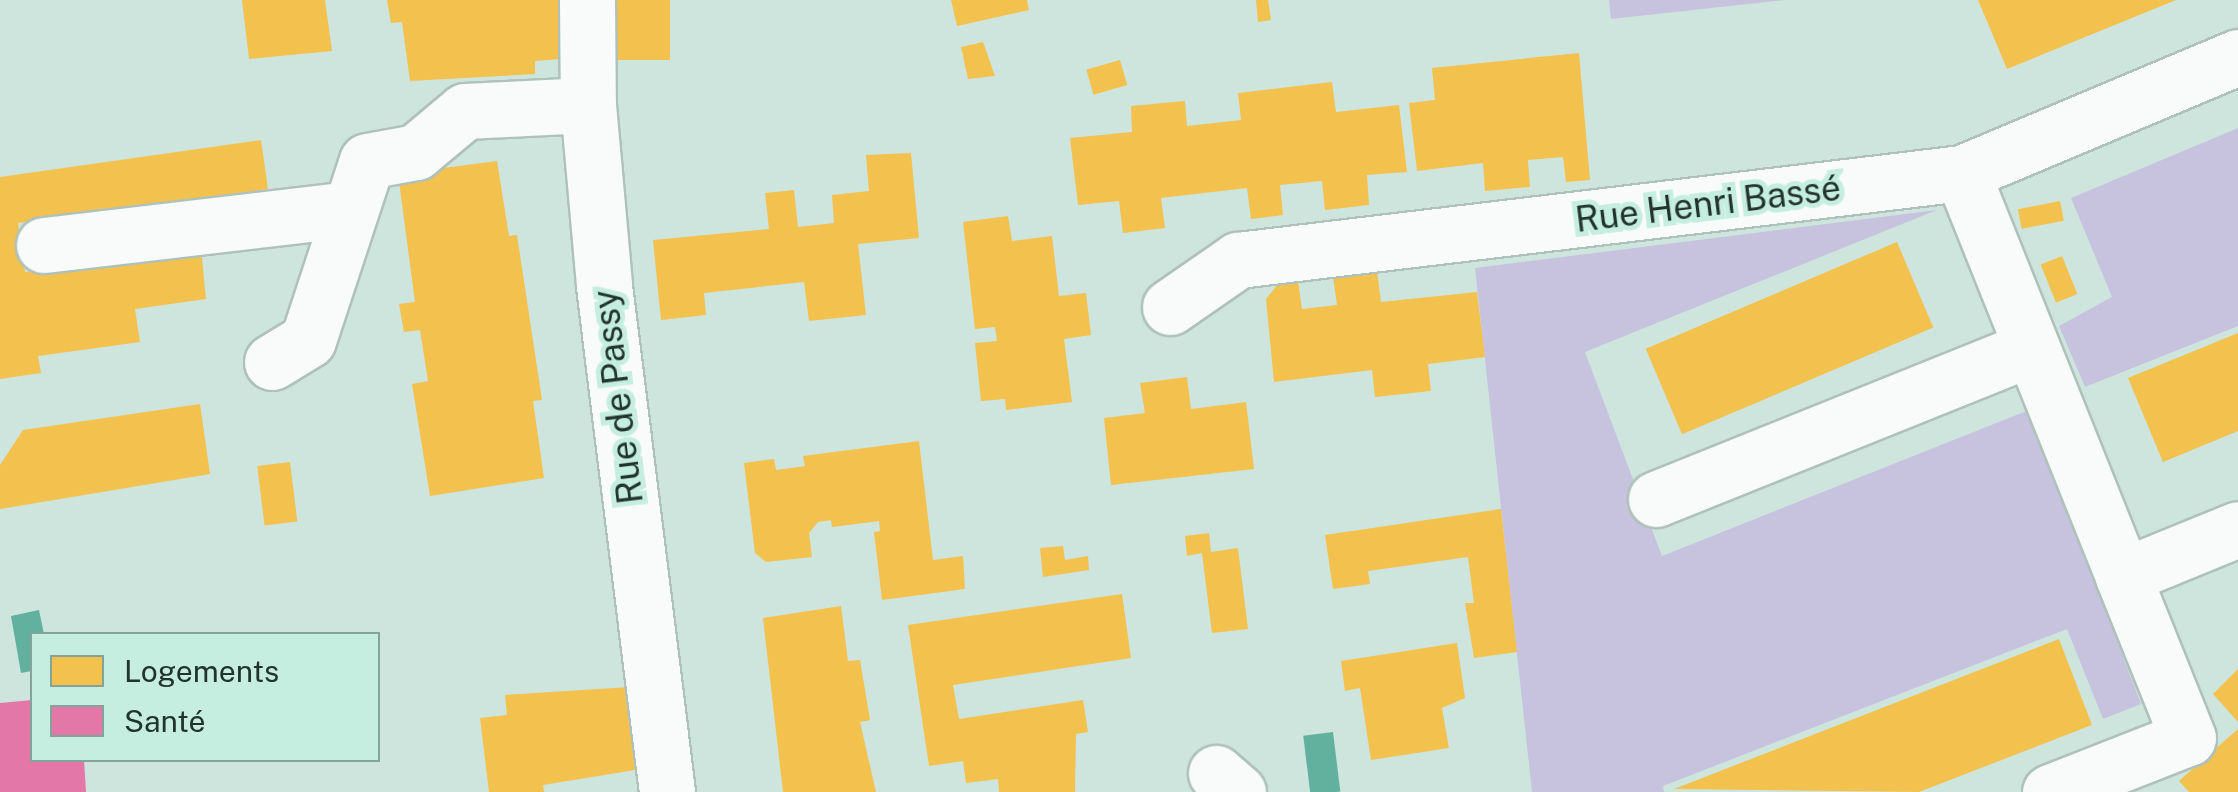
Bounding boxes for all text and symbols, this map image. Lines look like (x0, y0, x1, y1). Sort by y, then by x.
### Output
street label: Rue Henri Bassé (1573, 167, 1843, 241)
street label: Rue de Passy (584, 287, 652, 507)
legend (30, 632, 380, 762)
text: Logements (124, 653, 279, 689)
text: Santé (124, 703, 206, 739)

